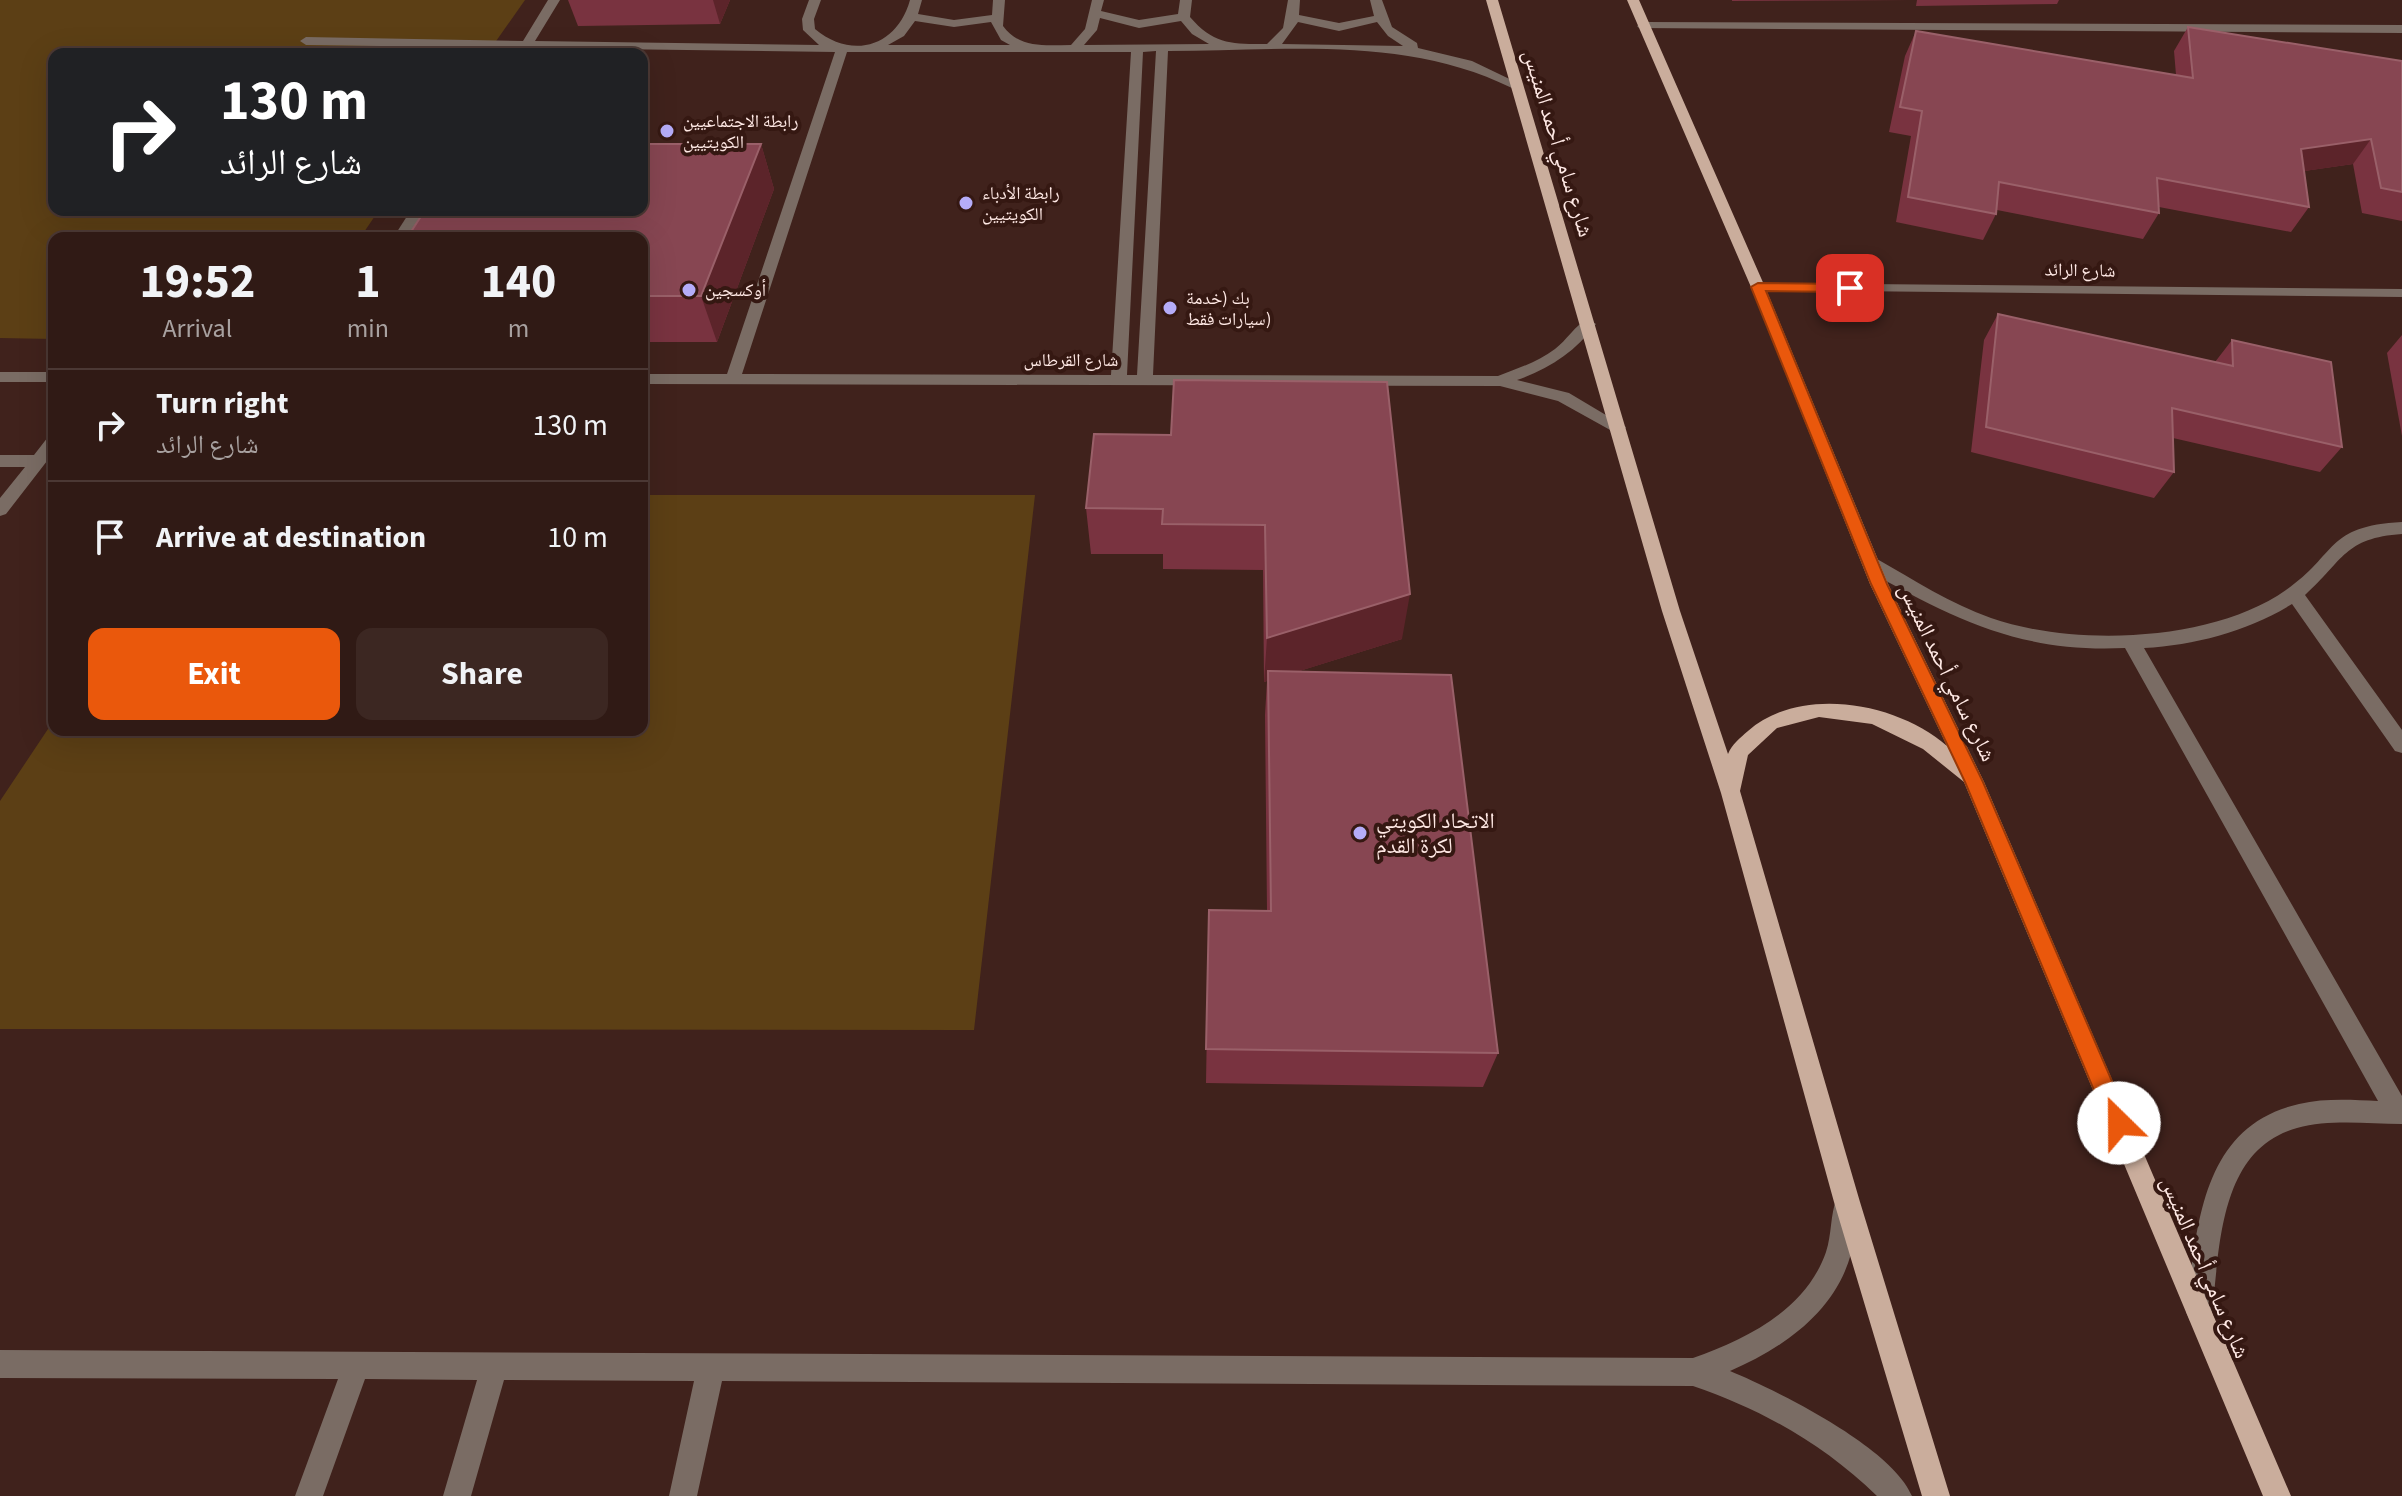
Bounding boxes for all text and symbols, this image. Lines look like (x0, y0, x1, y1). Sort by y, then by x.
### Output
street label: شارع سامي أحمد المنيس (1514, 46, 1602, 241)
text: 130 m (220, 62, 368, 141)
icon: right (88, 80, 192, 184)
place label: رابطة الاجتماعيين الكويتيين (683, 109, 798, 155)
marker: رابطة الاجتماعيين الكويتيين (658, 122, 676, 140)
text: شارع الرائد (220, 137, 362, 188)
place label: رابطة الأدباء الكويتيين (982, 181, 1060, 227)
marker: رابطة الأدباء الكويتيين (957, 194, 975, 212)
text: 19:52 (139, 248, 255, 316)
text: 1 (355, 248, 381, 316)
text: 140 (480, 248, 556, 316)
pin (1816, 254, 1884, 322)
street label: شارع الرائد (2044, 257, 2116, 284)
icon: arrive (1828, 266, 1872, 310)
place label: أوكسجين (705, 278, 766, 303)
marker: أوكسجين (680, 281, 698, 299)
place label: بك (خدمة سيارات فقط) (1186, 286, 1272, 332)
marker: بك (خدمة سيارات فقط) (1161, 299, 1179, 317)
text: Arrival (162, 310, 232, 347)
text: min (347, 310, 389, 347)
text: m (508, 310, 529, 347)
street label: شارع القرطاس (1024, 348, 1118, 373)
text: Turn right (156, 382, 288, 425)
icon: right (88, 403, 132, 447)
text: 130 m (532, 404, 608, 447)
text: شارع الرائد (156, 426, 259, 463)
icon: arrive (88, 515, 132, 559)
text: Arrive at destination (156, 516, 426, 559)
text: 10 m (547, 516, 608, 559)
street label: شارع سامي أحمد المنيس (1890, 578, 2004, 767)
button: Exit (88, 628, 340, 720)
button: Share (356, 628, 608, 720)
place label: الاتحاد الكويتي لكرة القدم (1376, 805, 1495, 862)
marker: الاتحاد الكويتي لكرة القدم (1351, 824, 1369, 842)
position arrow (2077, 1081, 2161, 1165)
street label: شارع سامي أحمد المنيس (2152, 1172, 2258, 1363)

